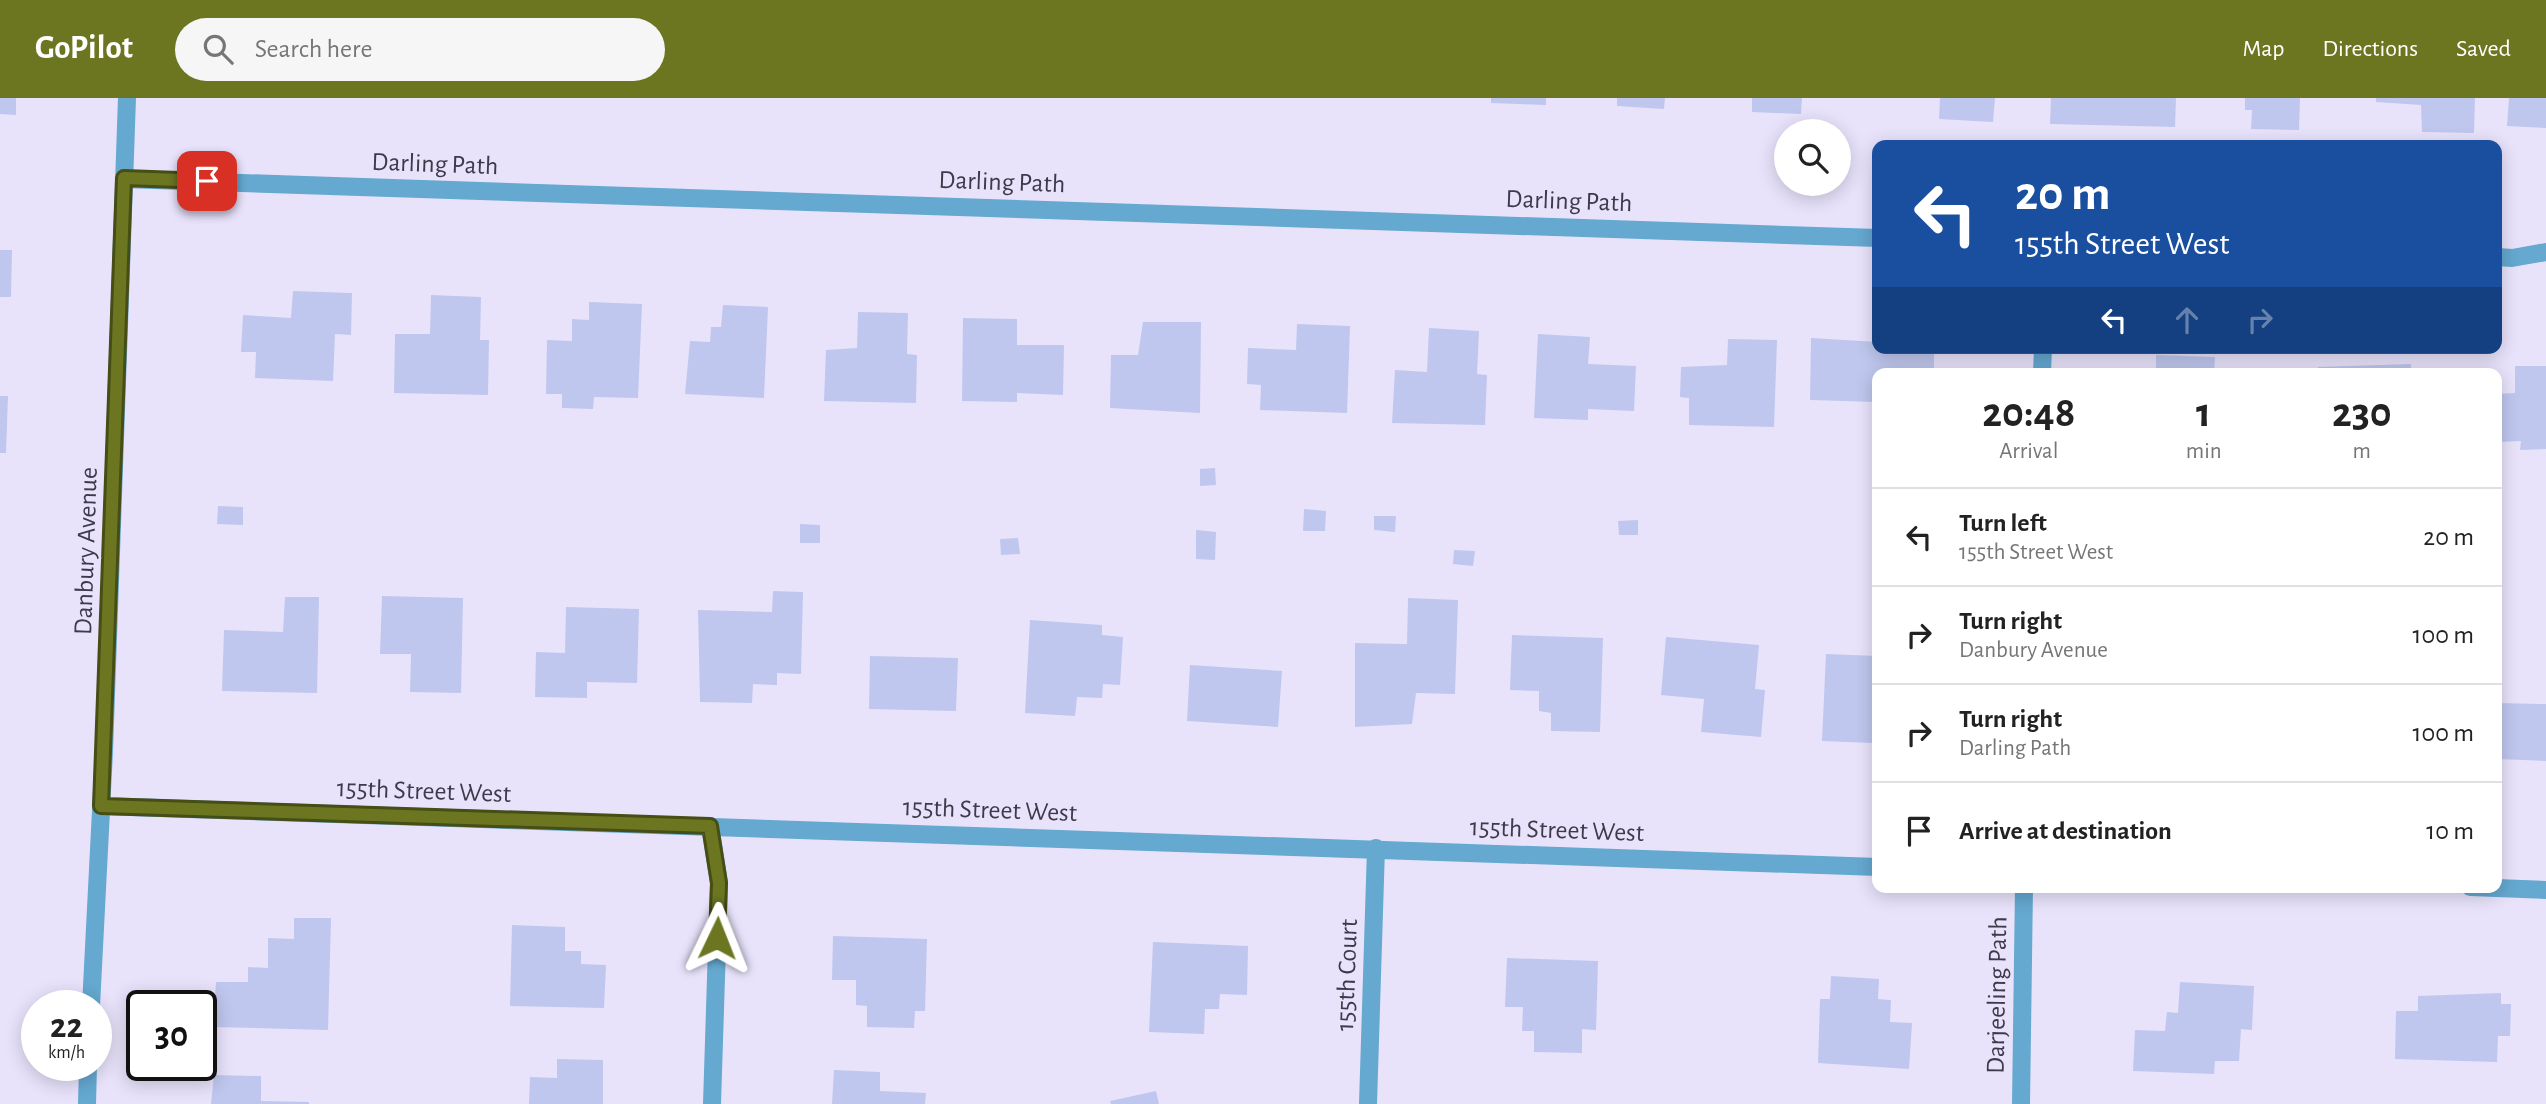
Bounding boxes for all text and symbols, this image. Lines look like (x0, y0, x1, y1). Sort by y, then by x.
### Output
search box (175, 18, 665, 81)
icon: search (199, 30, 237, 68)
text: GoPilot (35, 32, 133, 65)
text: Search here (255, 36, 372, 62)
text: Map (2242, 37, 2284, 61)
text: Directions (2322, 37, 2418, 61)
text: Saved (2456, 37, 2511, 61)
map controls (1774, 119, 1851, 196)
button: search (1774, 119, 1851, 196)
street label: Darling Path (371, 149, 499, 179)
pin (177, 151, 237, 211)
icon: arrive (188, 162, 226, 200)
street label: Darling Path (938, 167, 1066, 197)
icon: left (1900, 168, 1991, 259)
text: 20 m (2015, 170, 2111, 219)
street label: Darling Path (1505, 186, 1633, 216)
text: 155th Street West (2015, 228, 2229, 260)
icon: left (2095, 301, 2133, 339)
icon: ahead (2168, 301, 2206, 339)
icon: right (2241, 301, 2279, 339)
text: 20:48 (1982, 392, 2075, 434)
text: 1 (2196, 392, 2211, 434)
text: 230 (2332, 392, 2392, 434)
text: Arrival (1999, 440, 2058, 463)
text: min (2186, 440, 2222, 463)
text: m (2353, 440, 2371, 463)
street label: Danbury Avenue (70, 467, 102, 636)
text: Turn left (1959, 510, 2047, 536)
icon: left (1900, 518, 1938, 556)
text: 20 m (2423, 524, 2474, 550)
text: 155th Street West (1959, 541, 2113, 564)
text: Turn right (1959, 608, 2062, 634)
icon: right (1900, 616, 1938, 654)
text: 100 m (2413, 622, 2474, 648)
text: Danbury Avenue (1959, 639, 2108, 662)
text: Turn right (1959, 706, 2062, 732)
icon: right (1900, 714, 1938, 752)
text: 100 m (2413, 720, 2474, 746)
text: Darling Path (1959, 737, 2071, 760)
street label: 155th Street West (336, 775, 511, 807)
street label: 155th Street West (902, 794, 1077, 826)
icon: arrive (1900, 812, 1938, 850)
street label: 155th Street West (1469, 814, 1644, 846)
text: Arrive at destination (1959, 818, 2172, 844)
text: 10 m (2426, 818, 2474, 844)
position arrow (680, 901, 754, 975)
street label: Darjeeling Path (1983, 916, 2011, 1074)
street label: 155th Court (1332, 918, 1362, 1032)
speed limit sign: 30 (126, 990, 217, 1081)
text: 22 (50, 1009, 83, 1044)
text: km/h (48, 1044, 85, 1062)

